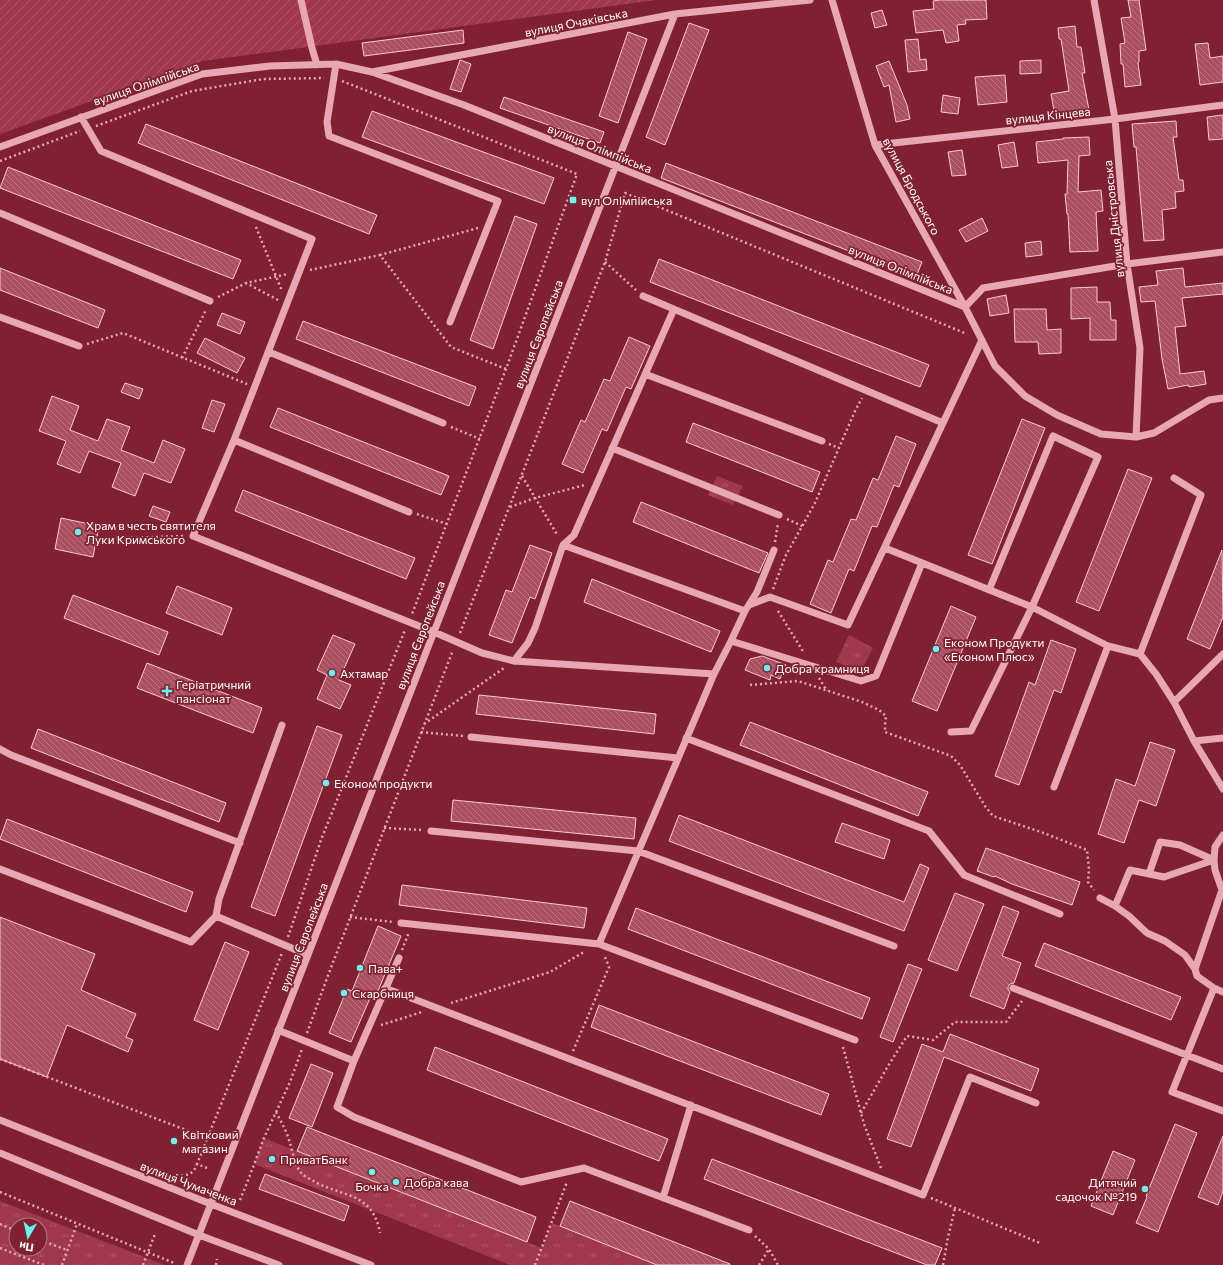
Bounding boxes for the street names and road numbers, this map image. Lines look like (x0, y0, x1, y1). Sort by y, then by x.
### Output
street label: вулиця Очаківська (523, 5, 629, 39)
street label: вулиця Олімпійська (91, 58, 201, 108)
street label: вулиця Кінцева (1005, 104, 1091, 126)
street label: вулиця Олімпійська (546, 121, 654, 175)
street label: вулиця Бродського (880, 135, 944, 237)
street label: вулиця Дністровська (1100, 160, 1126, 278)
street label: вулиця Олімпійська (847, 242, 955, 296)
street label: вулиця Європейська (511, 278, 565, 390)
street label: вулиця Європейська (393, 579, 447, 691)
street label: вулиця Європейська (276, 881, 330, 993)
street label: вулиця Чумаченка (139, 1158, 239, 1208)

